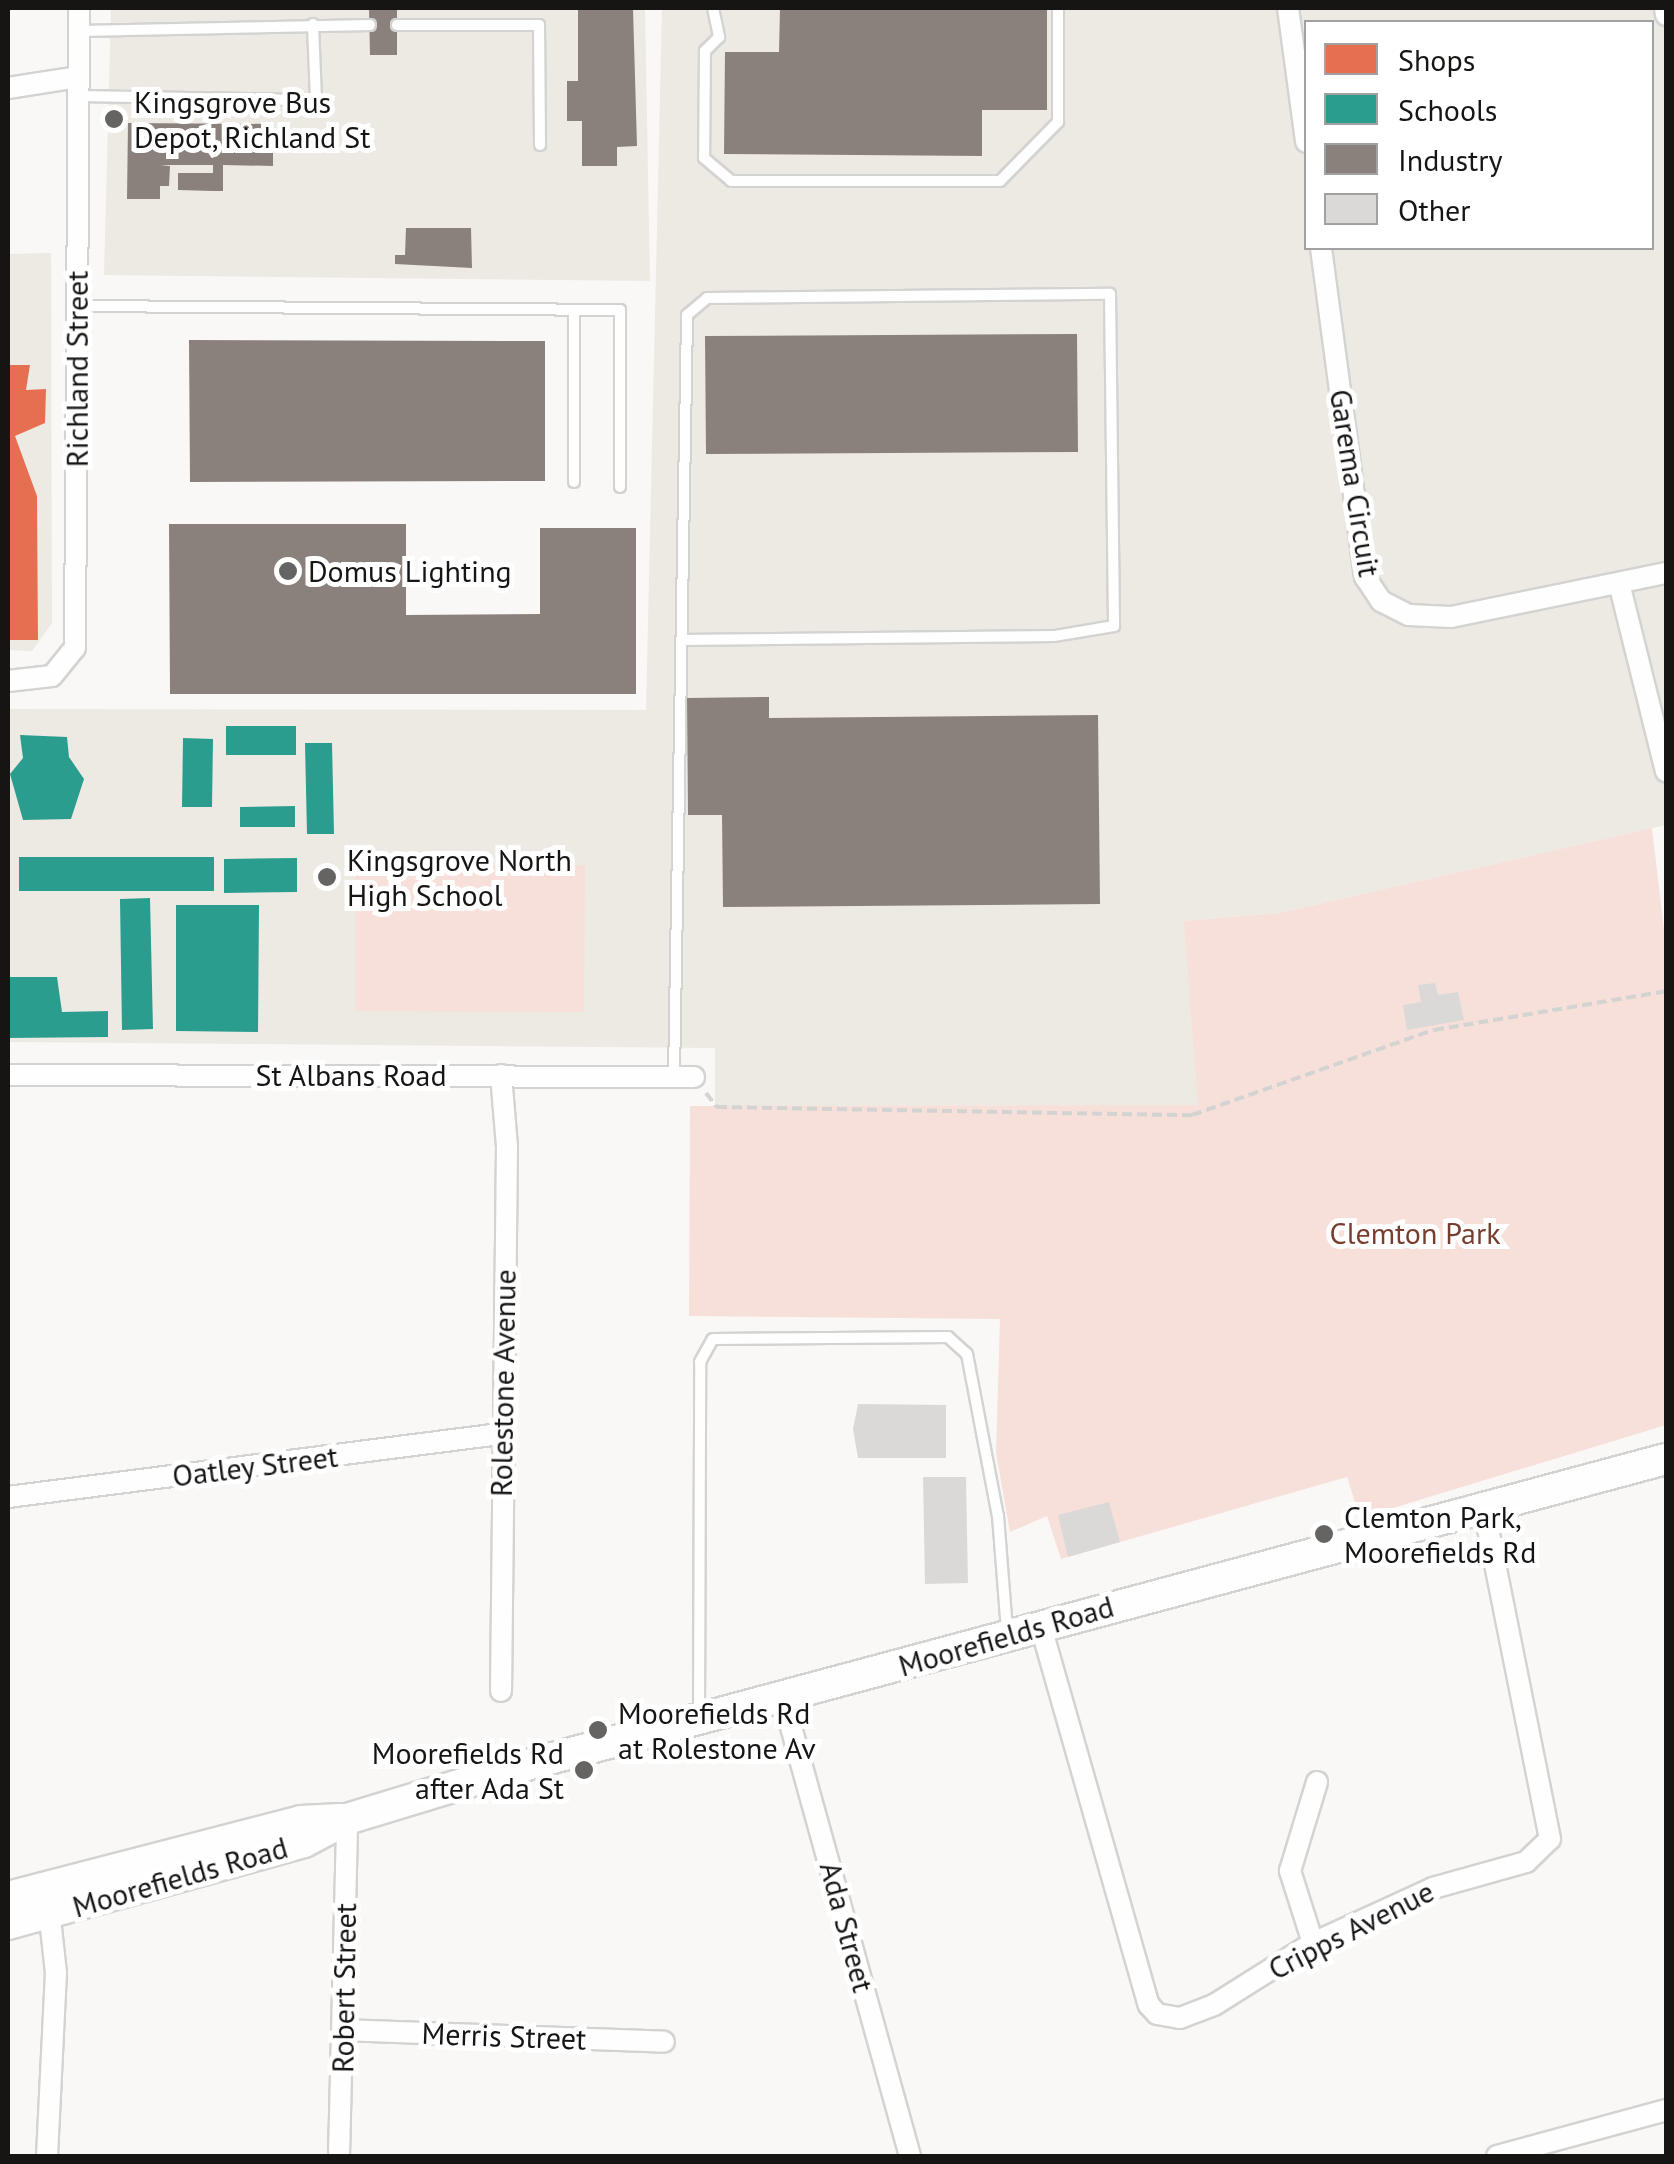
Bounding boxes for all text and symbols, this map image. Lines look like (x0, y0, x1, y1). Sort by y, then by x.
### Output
legend (1304, 20, 1654, 250)
text: Shops (1398, 40, 1475, 79)
place label: Kingsgrove Bus Depot, Richland St (134, 84, 373, 154)
text: Schools (1398, 90, 1497, 129)
marker: Kingsgrove Bus Depot, Richland St (103, 108, 125, 130)
text: Industry (1398, 140, 1502, 179)
text: Other (1398, 190, 1471, 229)
street label: Richland Street (59, 271, 95, 467)
street label: Garema Circuit (1322, 387, 1388, 579)
place label: Domus Lighting (308, 553, 512, 589)
marker: Domus Lighting (277, 560, 299, 582)
place label: Kingsgrove North High School (347, 842, 572, 912)
marker: Kingsgrove North High School (316, 866, 338, 888)
street label: St Albans Road (255, 1057, 447, 1093)
park label: Clemton Park (1330, 1215, 1500, 1251)
street label: Rolestone Avenue (483, 1269, 523, 1497)
street label: Oatley Street (170, 1438, 340, 1494)
place label: Clemton Park, Moorefields Rd (1344, 1499, 1536, 1570)
marker: Clemton Park, Moorefields Rd (1313, 1523, 1335, 1545)
street label: Moorefields Road (894, 1588, 1118, 1684)
place label: Moorefields Rd at Rolestone Av (618, 1695, 817, 1766)
marker: Moorefields Rd at Rolestone Av (587, 1719, 609, 1741)
place label: Moorefields Rd after Ada St (372, 1735, 564, 1806)
marker: Moorefields Rd after Ada St (573, 1759, 595, 1781)
street label: Moorefields Road (68, 1829, 292, 1925)
street label: Ada Street (812, 1858, 882, 1996)
street label: Cripps Avenue (1262, 1873, 1440, 1987)
street label: Robert Street (325, 1903, 363, 2073)
street label: Merris Street (421, 2015, 587, 2057)

